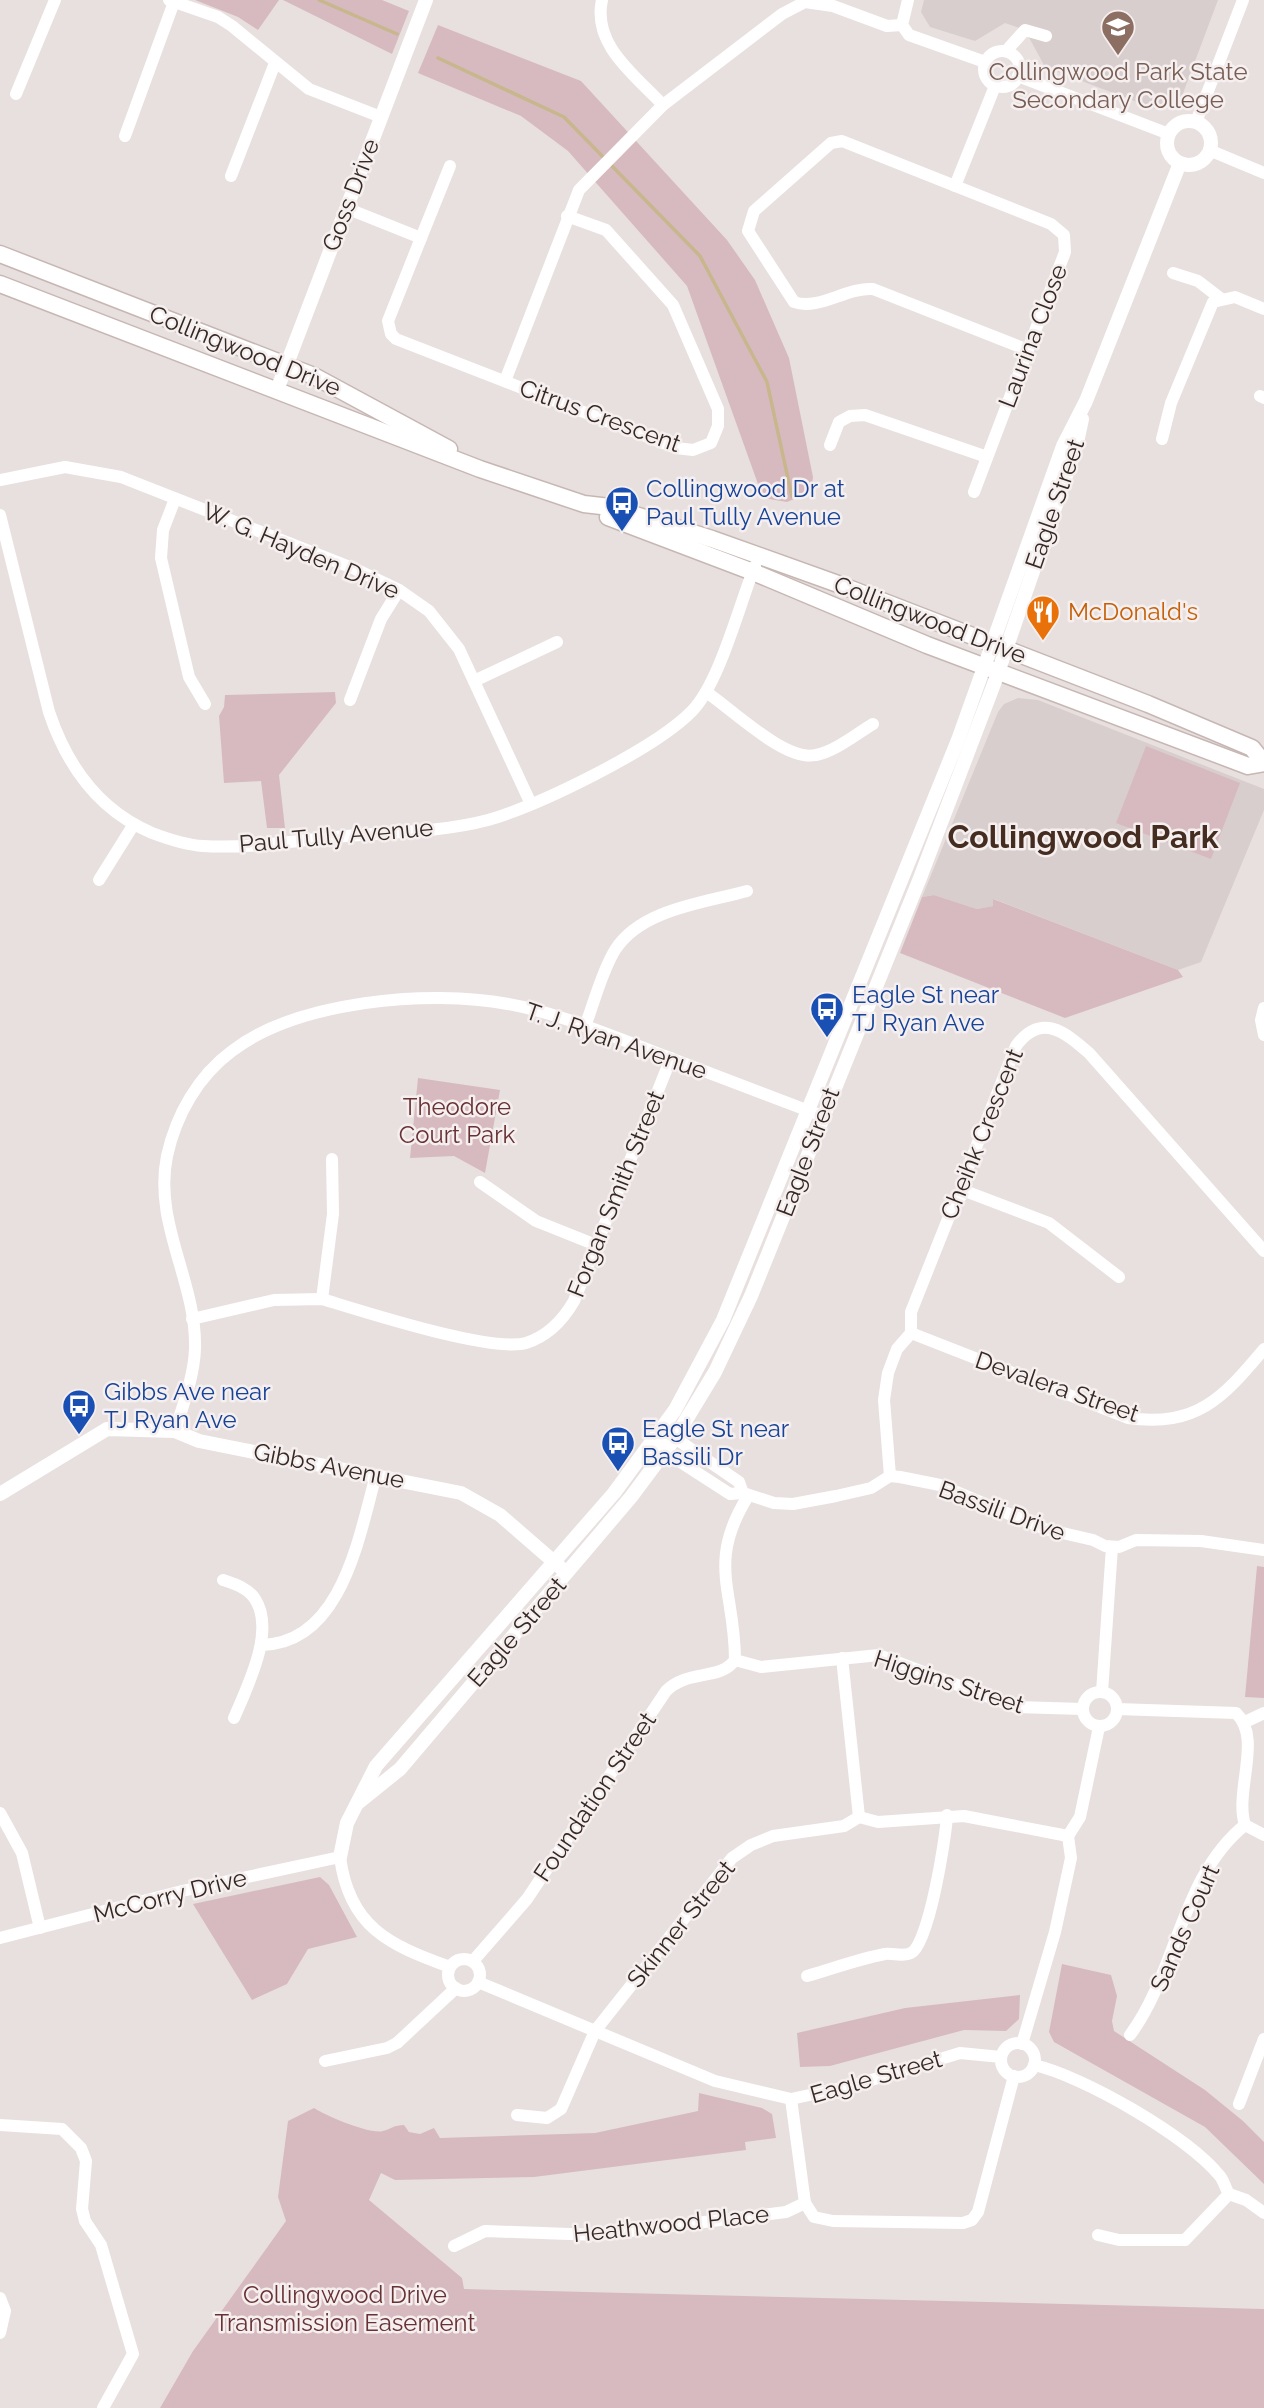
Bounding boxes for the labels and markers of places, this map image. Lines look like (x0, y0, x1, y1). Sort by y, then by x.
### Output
school or university icon: Collingwood Park State Secondary College (1099, 8, 1137, 57)
place label: Collingwood Park State Secondary College (989, 57, 1247, 114)
place label: Collingwood Dr at Paul Tully Avenue (646, 474, 845, 531)
bus stop icon: Collingwood Dr at Paul Tully Avenue (603, 484, 641, 533)
restaurant icon: McDonald's (1024, 593, 1062, 642)
place label: McDonald's (1068, 597, 1198, 626)
place label: Eagle St near TJ Ryan Ave (852, 980, 1000, 1037)
bus stop icon: Eagle St near TJ Ryan Ave (808, 990, 846, 1039)
place label: Gibbs Ave near TJ Ryan Ave (104, 1377, 271, 1434)
bus stop icon: Gibbs Ave near TJ Ryan Ave (60, 1387, 98, 1436)
place label: Eagle St near Bassili Dr (642, 1414, 790, 1471)
bus stop icon: Eagle St near Bassili Dr (599, 1424, 637, 1473)

